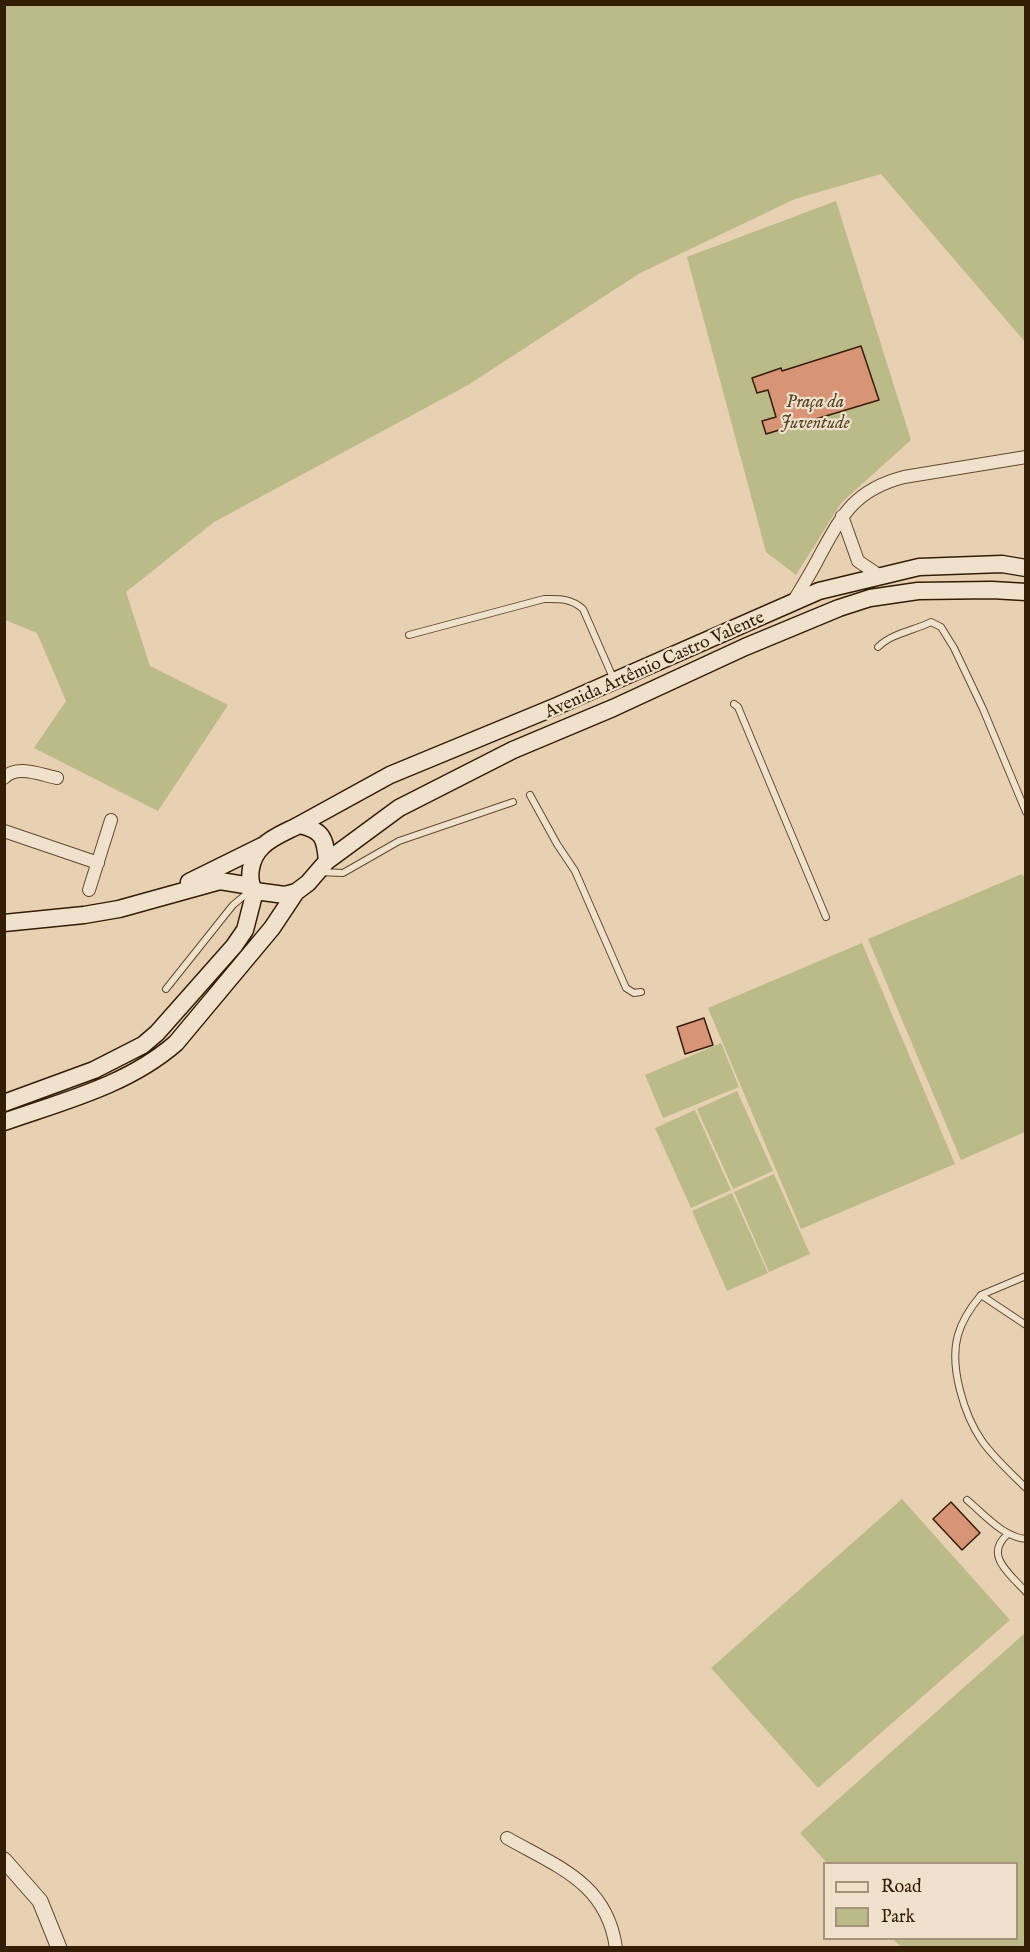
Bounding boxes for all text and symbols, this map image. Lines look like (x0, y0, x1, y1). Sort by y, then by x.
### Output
park label: Praça da Juventude (780, 392, 850, 434)
street label: Avenida Artêmio Castro Valente (542, 608, 768, 724)
legend (823, 1862, 1018, 1940)
text: Road (881, 1876, 922, 1899)
text: Park (881, 1906, 915, 1929)

